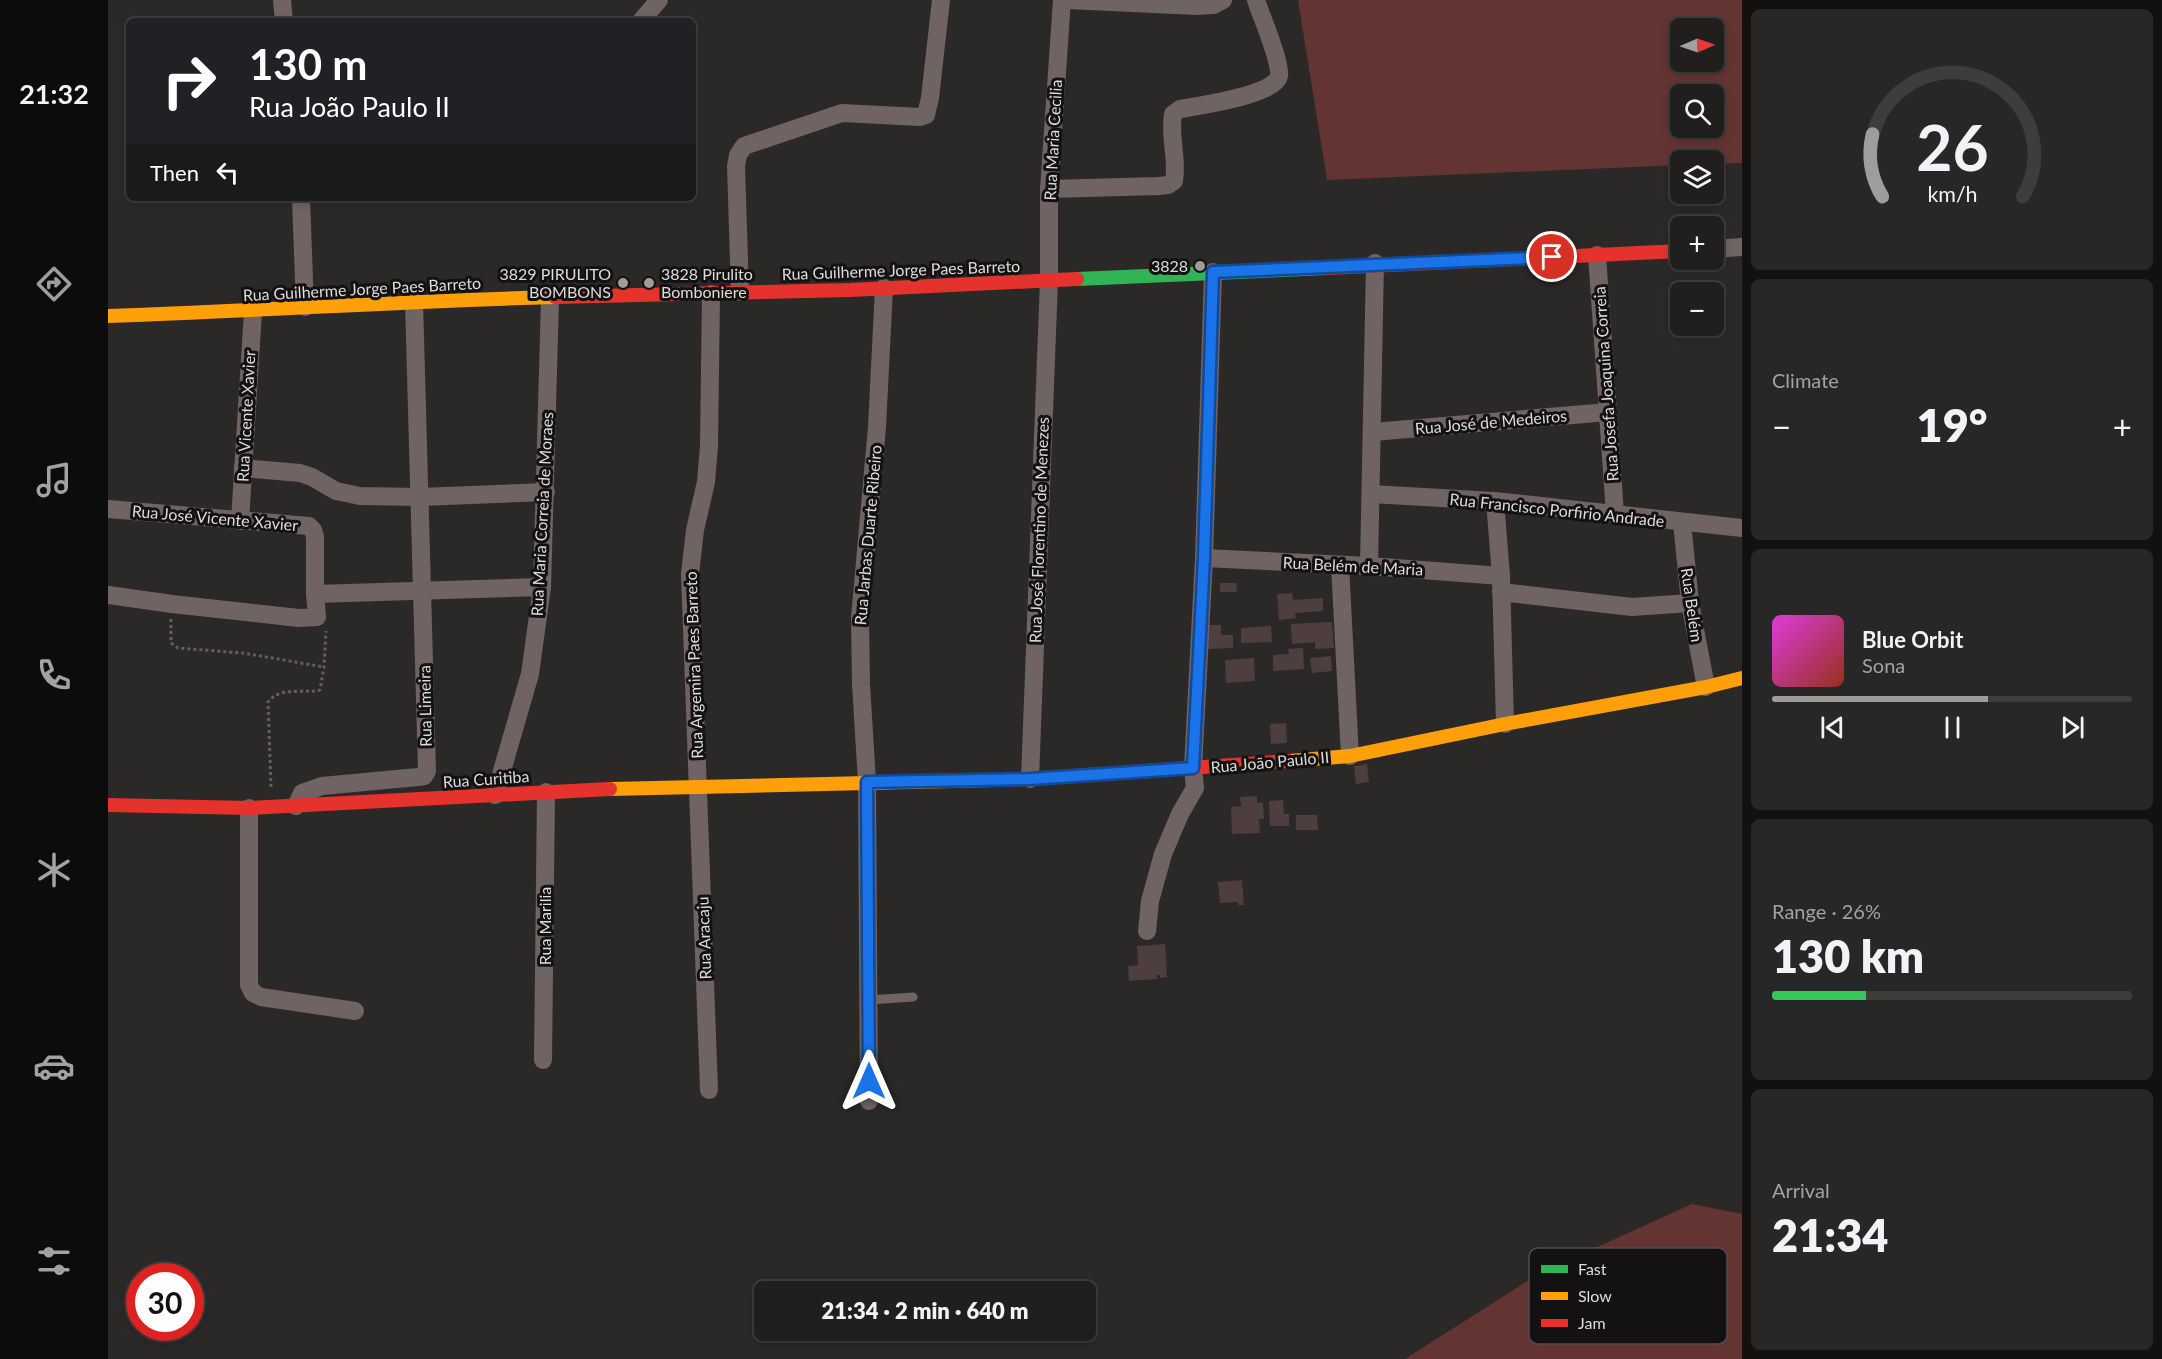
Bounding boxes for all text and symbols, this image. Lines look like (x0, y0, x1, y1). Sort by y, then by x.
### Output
north arrow (1670, 18, 1724, 72)
map controls (1670, 18, 1724, 336)
text: 130 m (249, 39, 367, 89)
icon: right (150, 42, 228, 120)
text: 21:32 (19, 77, 89, 110)
street label: Rua Maria Cecilia (1040, 79, 1065, 201)
button: search (1670, 84, 1724, 138)
text: Rua João Paulo II (249, 90, 450, 123)
text: 26 (1916, 109, 1988, 184)
button: layers (1670, 150, 1724, 204)
icon: left (211, 156, 244, 189)
text: Then (150, 159, 199, 186)
text: km/h (1927, 181, 1977, 207)
button: + (1670, 216, 1724, 270)
pin (1526, 231, 1577, 282)
icon: arrive (1535, 240, 1568, 273)
street label: Rua Guilherme Jorge Paes Barreto (781, 256, 1021, 283)
place label: 3828 (1151, 256, 1188, 275)
marker: 3828 (1193, 259, 1207, 273)
icon: directions (33, 263, 75, 305)
place label: 3829 PIRULITO BOMBONS (500, 264, 611, 301)
place label: 3828 Pirulito Bomboniere (661, 264, 753, 301)
street label: Rua Guilherme Jorge Paes Barreto (242, 273, 482, 304)
marker: 3829 PIRULITO BOMBONS (616, 276, 630, 290)
marker: 3828 Pirulito Bomboniere (642, 276, 656, 290)
button: − (1670, 282, 1724, 336)
street label: Rua Josefa Joaquina Correia (1589, 286, 1622, 482)
street label: Rua Vicente Xavier (233, 349, 258, 482)
text: Climate (1772, 368, 1839, 392)
text: 19° (1917, 398, 1987, 452)
street label: Rua José de Medeiros (1414, 405, 1568, 438)
text: − (1772, 406, 1791, 446)
text: + (2113, 406, 2132, 446)
street label: Rua Maria Correia de Moraes (527, 411, 556, 617)
street label: Rua José Florentino de Menezes (1025, 417, 1052, 643)
street label: Rua Jarbas Duarte Ribeiro (850, 444, 885, 626)
icon: music (33, 459, 75, 501)
street label: Rua Francisco Porfirio Andrade (1449, 489, 1665, 530)
street label: Rua José Vicente Xavier (131, 501, 299, 534)
street label: Rua Belém de Maria (1282, 552, 1424, 579)
street label: Rua Belém (1678, 567, 1707, 643)
street label: Rua Argemira Paes Barreto (681, 571, 706, 759)
text: Blue Orbit (1862, 626, 1963, 653)
text: Sona (1862, 653, 1905, 677)
icon: phone (33, 654, 75, 696)
street label: Rua Limeira (414, 665, 435, 747)
icon: previous (1816, 711, 1849, 744)
icon: pause (1936, 711, 1969, 744)
icon: next (2056, 711, 2089, 744)
street label: Rua João Paulo II (1210, 747, 1330, 776)
street label: Rua Curitiba (442, 766, 530, 791)
icon: climate (33, 849, 75, 891)
street label: Rua Marilia (535, 887, 554, 965)
street label: Rua Aracaju (693, 896, 714, 980)
text: Range · 26% (1772, 899, 1881, 923)
text: 130 km (1772, 929, 1924, 983)
icon: car (33, 1045, 75, 1087)
position arrow (837, 1049, 901, 1113)
text: Arrival (1772, 1178, 1830, 1202)
text: 21:34 (1772, 1208, 1888, 1262)
icon: filters (33, 1240, 75, 1282)
legend (1529, 1248, 1727, 1344)
text: Fast (1578, 1259, 1607, 1278)
speed limit sign: 30 (126, 1263, 204, 1341)
text: Slow (1578, 1286, 1612, 1305)
text: 21:34 · 2 min · 640 m (822, 1297, 1028, 1324)
text: Jam (1578, 1313, 1606, 1332)

